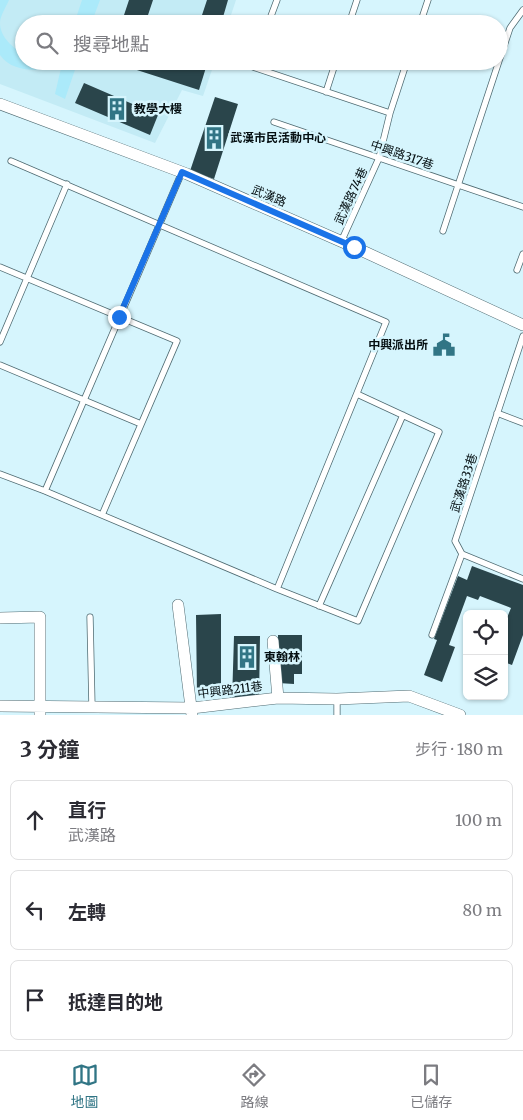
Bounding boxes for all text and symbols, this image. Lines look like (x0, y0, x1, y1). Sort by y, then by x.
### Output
search box (15, 15, 508, 70)
icon: search (33, 29, 61, 57)
text: 搜尋地點 (73, 32, 149, 56)
building icon: 教學大樓 (104, 96, 130, 122)
place label: 教學大樓 (134, 101, 182, 116)
building icon: 武漢市民活動中心 (201, 125, 227, 151)
place label: 武漢市民活動中心 (230, 130, 326, 145)
street label: 中興路317巷 (369, 137, 436, 172)
street label: 武漢路74巷 (331, 165, 370, 227)
street label: 武漢路 (250, 182, 289, 209)
route start (343, 236, 366, 259)
route end (108, 306, 131, 329)
public building icon: 中興派出所 (431, 332, 457, 358)
place label: 中興派出所 (368, 337, 428, 352)
street label: 武漢路33巷 (447, 451, 480, 514)
map controls (463, 610, 508, 700)
button: locate (463, 610, 508, 655)
building icon: 東翰林 (234, 644, 260, 670)
place label: 東翰林 (264, 649, 300, 664)
button: layers (463, 655, 508, 700)
street label: 中興路211巷 (197, 678, 263, 701)
text: 3 分鐘 (20, 736, 79, 763)
text: 步行 · 180 m (415, 739, 503, 759)
text: 直行 (68, 798, 106, 822)
icon: ahead (21, 806, 49, 834)
text: 100 m (455, 810, 502, 830)
text: 武漢路 (68, 825, 116, 845)
icon: left (21, 896, 49, 924)
text: 左轉 (68, 900, 106, 924)
text: 80 m (463, 900, 502, 920)
icon: arrive (21, 986, 49, 1014)
text: 抵達目的地 (68, 990, 163, 1014)
tab: 地圖 (71, 1061, 99, 1111)
tab: 路線 (240, 1061, 268, 1111)
tab: 已儲存 (410, 1061, 452, 1111)

